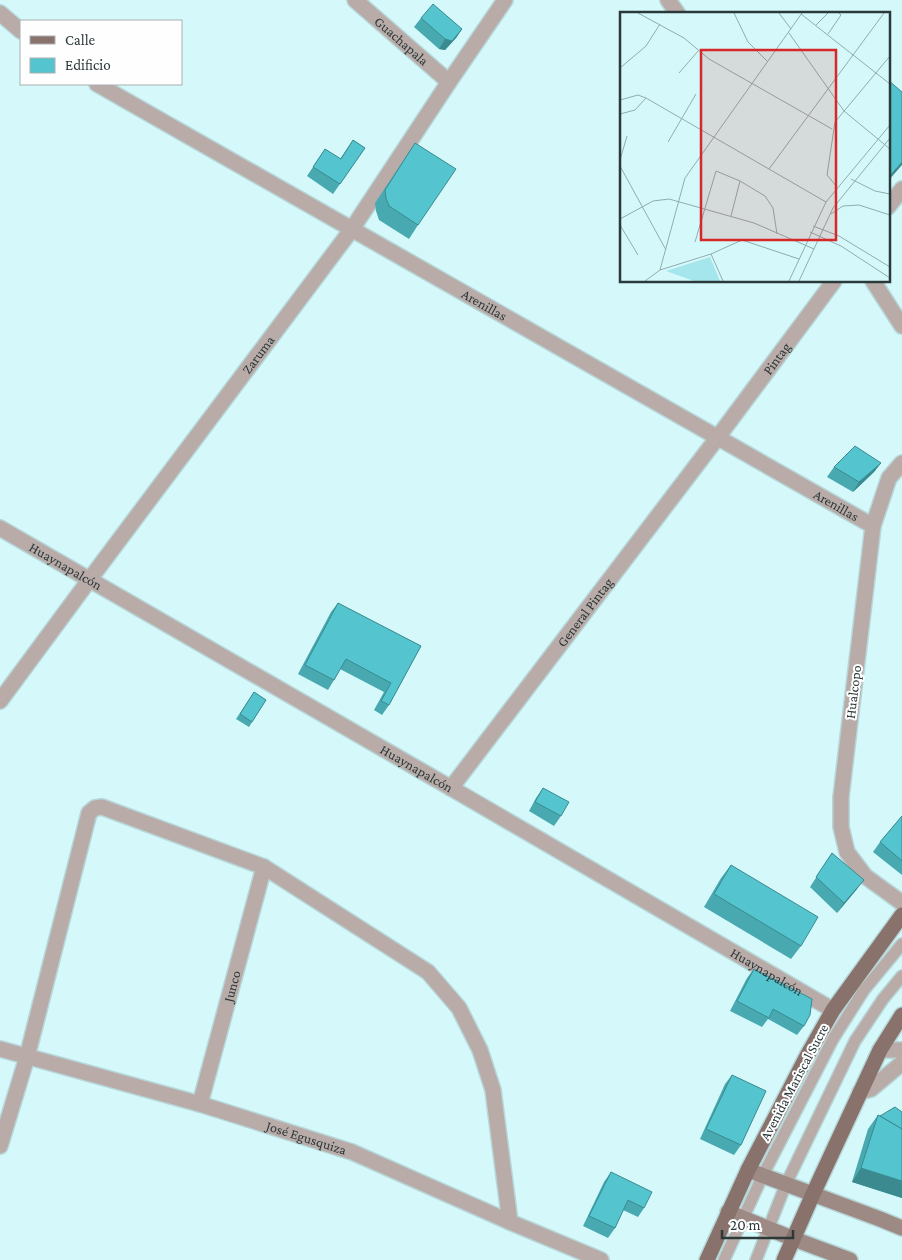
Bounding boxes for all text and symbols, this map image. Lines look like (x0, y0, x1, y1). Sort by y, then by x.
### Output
inset map (620, 12, 890, 282)
street label: Guachapala (371, 13, 432, 69)
legend (20, 20, 182, 85)
text: Calle (65, 32, 96, 48)
text: Edificio (65, 57, 111, 73)
street label: Arenillas (459, 286, 510, 324)
street label: Zaruma (238, 332, 278, 377)
street label: Pintag (759, 339, 794, 378)
street label: Arenillas (811, 486, 862, 524)
street label: Huaynapalcón (27, 539, 105, 593)
street label: General Pintag (554, 574, 616, 650)
street label: Hualcopo (842, 664, 864, 720)
street label: Huaynapalcón (378, 741, 456, 796)
street label: Huaynapalcón (728, 944, 807, 999)
street label: Junco (219, 969, 244, 1006)
street label: Avenida Mariscal Sucre (757, 1021, 831, 1143)
street label: José Egusquiza (262, 1117, 349, 1158)
scale bar (722, 1208, 793, 1240)
text: 20 m (730, 1217, 761, 1233)

